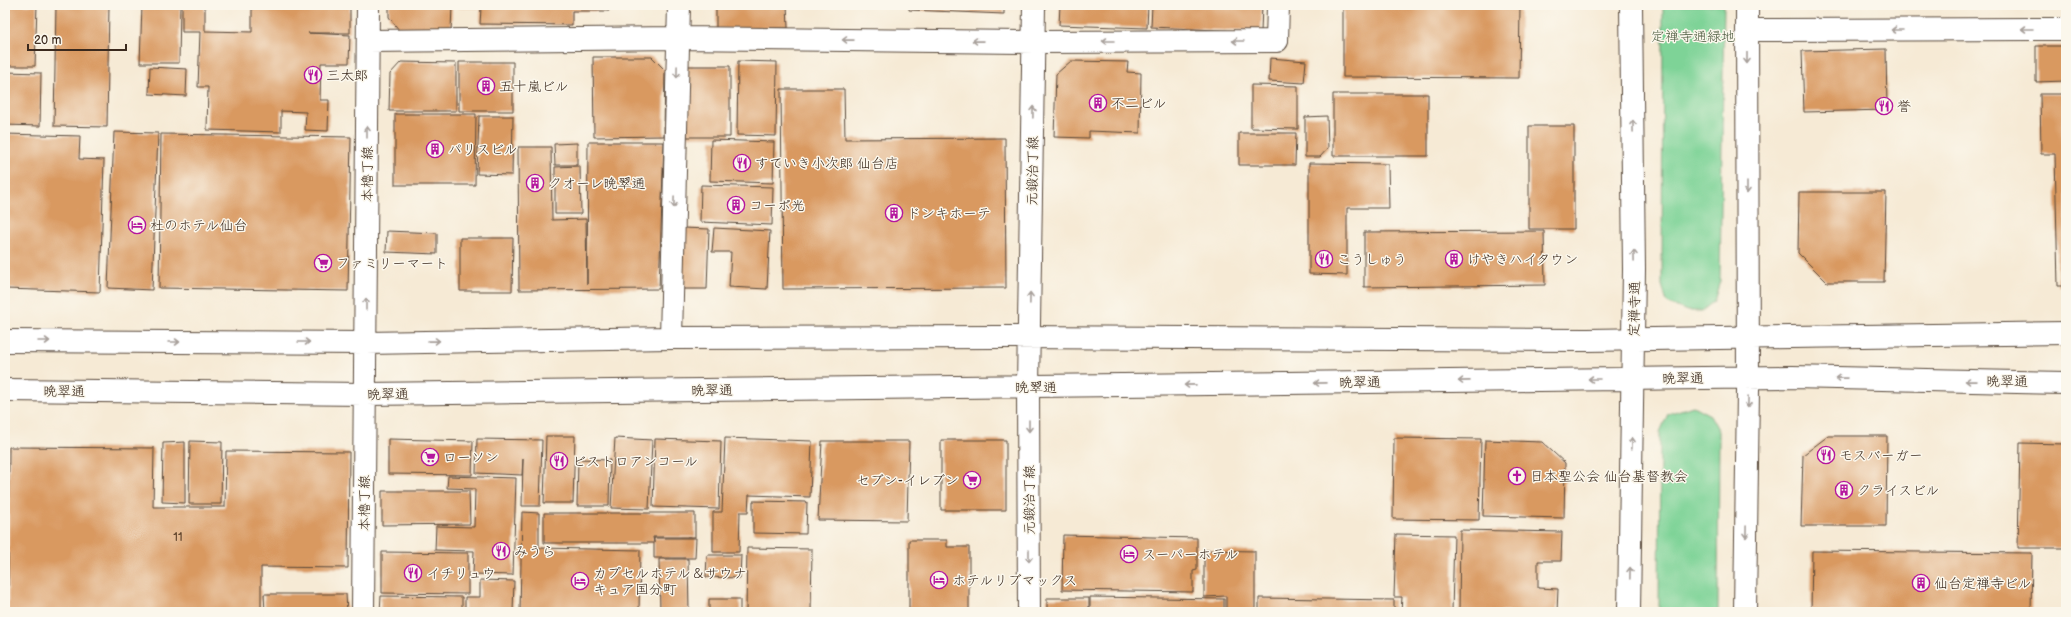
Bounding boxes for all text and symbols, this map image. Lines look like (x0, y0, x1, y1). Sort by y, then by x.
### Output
one-way arrow (2021, 25, 2034, 33)
scale bar (28, 26, 126, 52)
one-way arrow (1891, 26, 1904, 34)
park label: 定禅寺通緑地 (1651, 28, 1735, 45)
text: 20 m (34, 33, 61, 48)
one-way arrow (842, 36, 855, 44)
one-way arrow (972, 37, 985, 45)
one-way arrow (1102, 37, 1115, 45)
one-way arrow (1232, 37, 1245, 45)
one-way arrow (1743, 51, 1751, 64)
restaurant icon: 三太郎 (303, 65, 323, 85)
one-way arrow (674, 65, 681, 78)
place label: 三太郎 (326, 67, 368, 84)
building icon: 五十嵐ビル (476, 76, 496, 96)
place label: 五十嵐ビル (499, 78, 569, 95)
building icon: 不二ビル (1088, 93, 1108, 113)
place label: 不二ビル (1111, 95, 1167, 112)
restaurant icon: 誉 (1874, 96, 1894, 116)
place label: 誉 (1897, 98, 1911, 115)
one-way arrow (1029, 106, 1037, 119)
one-way arrow (1629, 120, 1636, 133)
one-way arrow (363, 126, 371, 139)
street label: 元鍛治丁線 (1023, 136, 1042, 206)
building icon: パリスビル (425, 139, 445, 159)
place label: パリスビル (448, 141, 518, 158)
street label: 本櫓丁線 (359, 146, 376, 202)
restaurant icon: すていき小次郎 仙台店 (732, 153, 752, 173)
place label: すていき小次郎 仙台店 (755, 155, 899, 172)
building icon: クオーレ晩翠通 (525, 173, 545, 193)
place label: クオーレ晩翠通 (548, 175, 645, 192)
one-way arrow (1743, 181, 1751, 194)
one-way arrow (670, 195, 678, 208)
building icon: コーポ光 (726, 195, 746, 215)
place label: コーポ光 (749, 197, 805, 214)
building icon: ドンキホーテ (884, 203, 904, 223)
place label: ドンキホーテ (907, 205, 991, 222)
hotel icon: 杜のホテル仙台 (127, 215, 147, 235)
place label: 杜のホテル仙台 (150, 217, 247, 234)
restaurant icon: こうしゅう (1314, 249, 1334, 269)
building icon: けやきハイタウン (1444, 249, 1464, 269)
one-way arrow (1630, 250, 1638, 263)
place label: こうしゅう (1337, 251, 1407, 268)
place label: けやきハイタウン (1467, 251, 1578, 268)
supermarket icon: ファミリーマート (313, 253, 333, 273)
place label: ファミリーマート (336, 255, 448, 272)
street label: 定禅寺通 (1626, 281, 1643, 337)
one-way arrow (1026, 292, 1034, 305)
one-way arrow (362, 298, 370, 311)
one-way arrow (37, 337, 50, 345)
one-way arrow (167, 338, 180, 346)
one-way arrow (297, 338, 310, 346)
one-way arrow (427, 338, 440, 345)
street label: 晩翠通 (1662, 370, 1704, 387)
street label: 晩翠通 (1986, 373, 2028, 390)
street label: 晩翠通 (1339, 374, 1381, 391)
one-way arrow (1835, 374, 1848, 382)
one-way arrow (1588, 375, 1601, 383)
one-way arrow (1458, 377, 1471, 385)
one-way arrow (1965, 377, 1978, 384)
street label: 晩翠通 (1015, 379, 1057, 396)
one-way arrow (1314, 379, 1327, 387)
one-way arrow (1184, 381, 1197, 389)
street label: 晩翠通 (691, 382, 733, 399)
street label: 晩翠通 (43, 383, 85, 400)
street label: 晩翠通 (367, 386, 409, 403)
one-way arrow (1744, 395, 1752, 408)
one-way arrow (1025, 419, 1032, 432)
one-way arrow (1628, 437, 1636, 450)
restaurant icon: モスバーガー (1816, 445, 1836, 465)
supermarket icon: ローソン (420, 447, 440, 467)
place label: モスバーガー (1839, 447, 1923, 464)
place label: ローソン (443, 449, 499, 466)
restaurant icon: ビストロアンコール (549, 451, 569, 471)
place label: ビストロアンコール (572, 453, 698, 470)
street label: 元鍛治丁線 (1021, 465, 1038, 535)
church icon: 日本聖公会 仙台基督教会 (1507, 466, 1527, 486)
place label: 日本聖公会 仙台基督教会 (1530, 468, 1688, 485)
supermarket icon: セブン-イレブン (962, 470, 982, 490)
place label: セブン-イレブン (856, 472, 959, 489)
street label: 本櫓丁線 (356, 475, 373, 531)
building icon: クライスビル (1834, 480, 1854, 500)
place label: クライスビル (1857, 482, 1940, 499)
one-way arrow (1742, 525, 1750, 538)
house number: 11 (173, 530, 183, 545)
restaurant icon: みうら (491, 541, 511, 561)
place label: みうら (514, 543, 556, 560)
hotel icon: スーパーホテル (1119, 544, 1139, 564)
place label: スーパーホテル (1142, 546, 1239, 563)
one-way arrow (1025, 549, 1033, 562)
restaurant icon: イチリュウ (403, 563, 423, 583)
place label: イチリュウ (426, 565, 496, 582)
place label: カプセルホテル＆サウナ キュア国分町 (593, 565, 747, 598)
one-way arrow (1626, 567, 1634, 580)
hotel icon: ホテルリブマックス (929, 570, 949, 590)
hotel icon: カプセルホテル＆サウナ キュア国分町 (570, 571, 590, 591)
place label: ホテルリブマックス (952, 572, 1077, 589)
building icon: 仙台定禅寺ビル (1911, 573, 1931, 593)
place label: 仙台定禅寺ビル (1934, 575, 2032, 592)

